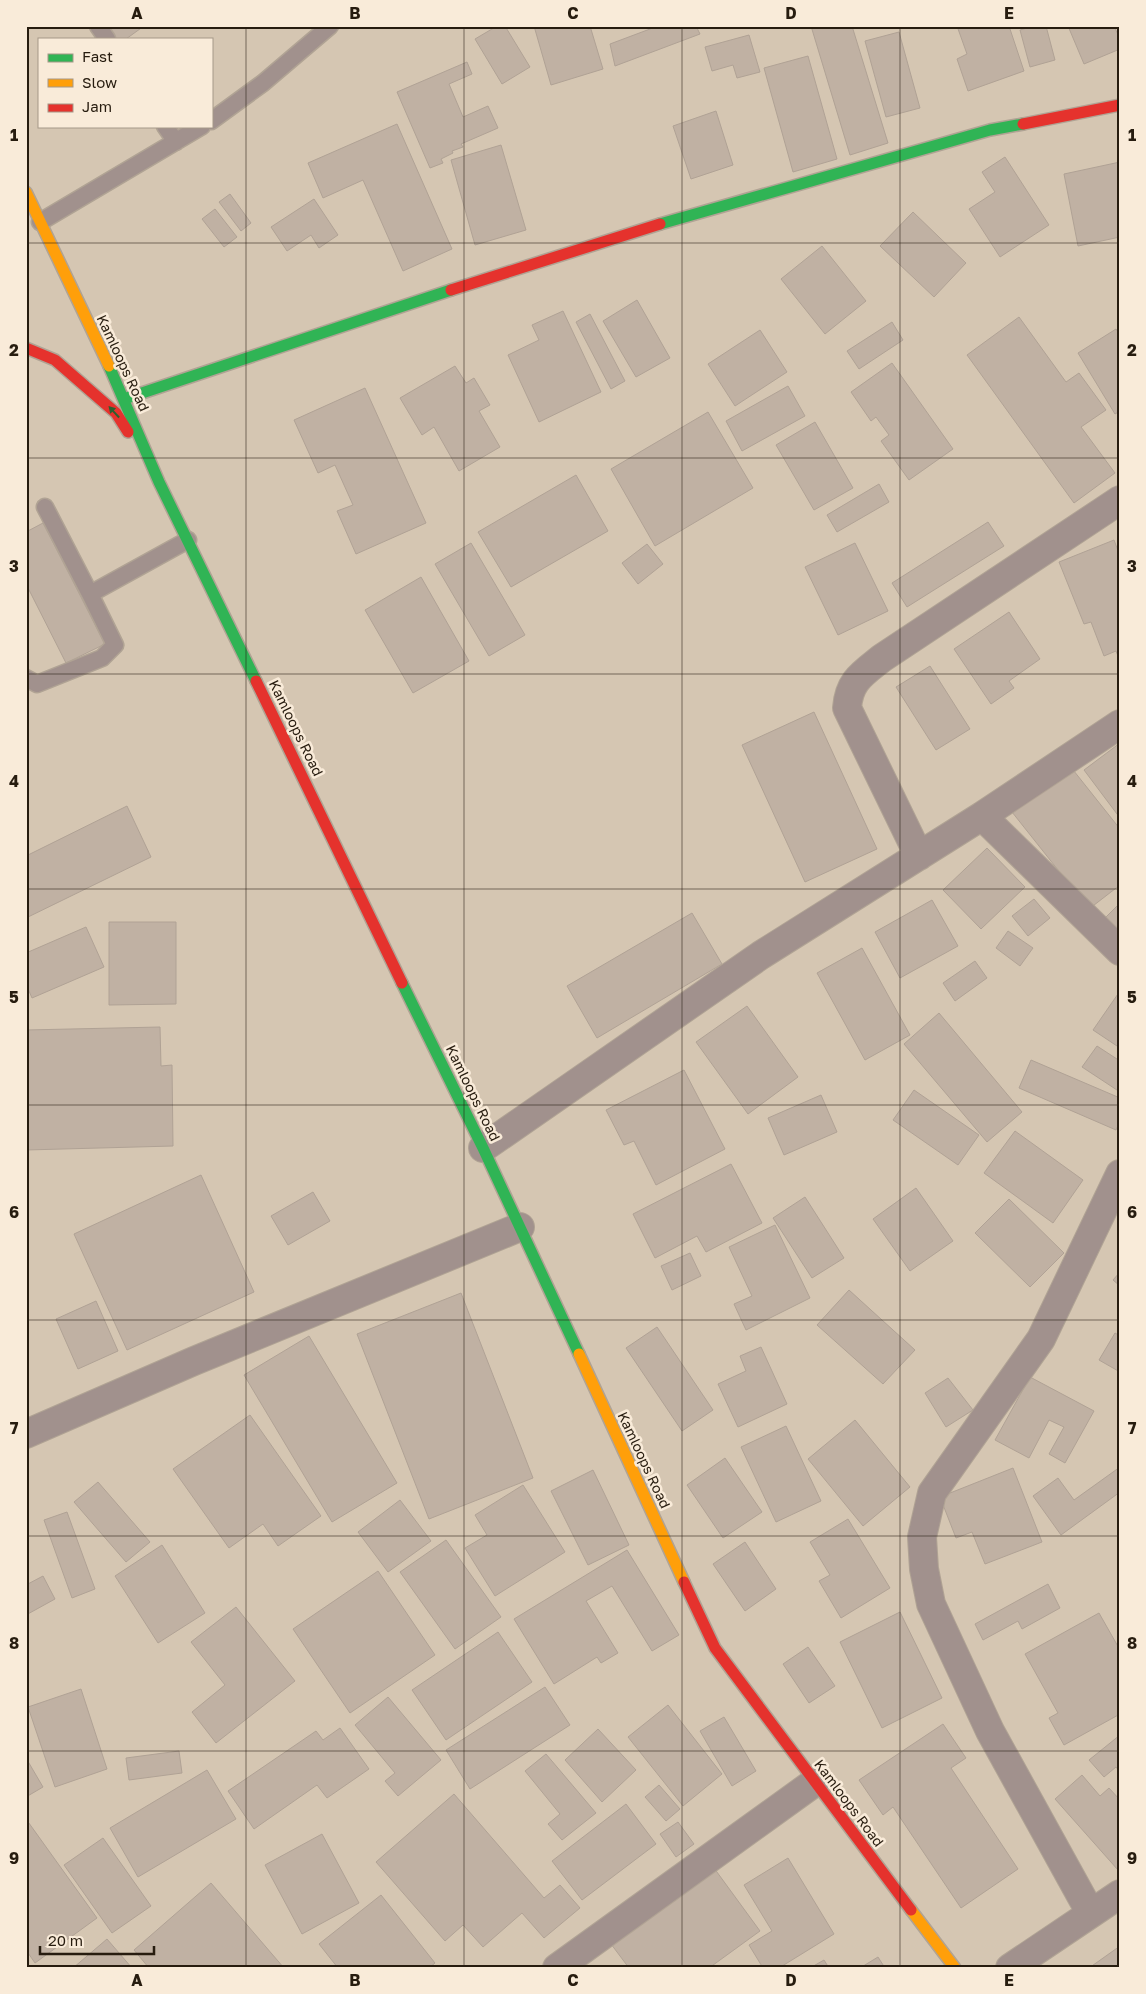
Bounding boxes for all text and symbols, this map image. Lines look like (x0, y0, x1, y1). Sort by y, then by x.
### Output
text: A (131, 3, 143, 23)
text: B (349, 3, 361, 23)
text: C (567, 3, 579, 23)
text: D (785, 3, 797, 23)
text: E (1004, 3, 1014, 23)
legend (38, 38, 212, 128)
text: Fast (82, 47, 113, 65)
text: Slow (82, 73, 117, 91)
text: Jam (82, 97, 112, 115)
text: 1 (10, 125, 18, 145)
text: 1 (1128, 125, 1136, 145)
street label: Kamloops Road (94, 312, 153, 414)
text: 2 (9, 340, 19, 360)
text: 2 (1127, 340, 1137, 360)
one-way arrow (108, 406, 120, 418)
text: 3 (9, 556, 19, 576)
text: 3 (1127, 556, 1137, 576)
street label: Kamloops Road (266, 677, 327, 779)
text: 4 (9, 771, 19, 791)
text: 4 (1127, 771, 1137, 791)
text: 5 (9, 987, 19, 1007)
text: 5 (1127, 987, 1137, 1007)
street label: Kamloops Road (443, 1042, 504, 1144)
text: 6 (9, 1202, 19, 1222)
text: 6 (1127, 1202, 1137, 1222)
street label: Kamloops Road (615, 1409, 674, 1511)
text: 7 (10, 1418, 19, 1438)
text: 7 (1128, 1418, 1137, 1438)
text: 8 (9, 1633, 19, 1653)
text: 8 (1127, 1633, 1137, 1653)
street label: Kamloops Road (811, 1756, 888, 1850)
text: 9 (9, 1848, 19, 1868)
text: 9 (1127, 1848, 1137, 1868)
scale bar (40, 1924, 154, 1956)
text: 20 m (48, 1931, 83, 1949)
text: A (131, 1970, 143, 1990)
text: B (349, 1970, 361, 1990)
text: C (567, 1970, 579, 1990)
text: D (785, 1970, 797, 1990)
text: E (1004, 1970, 1014, 1990)

